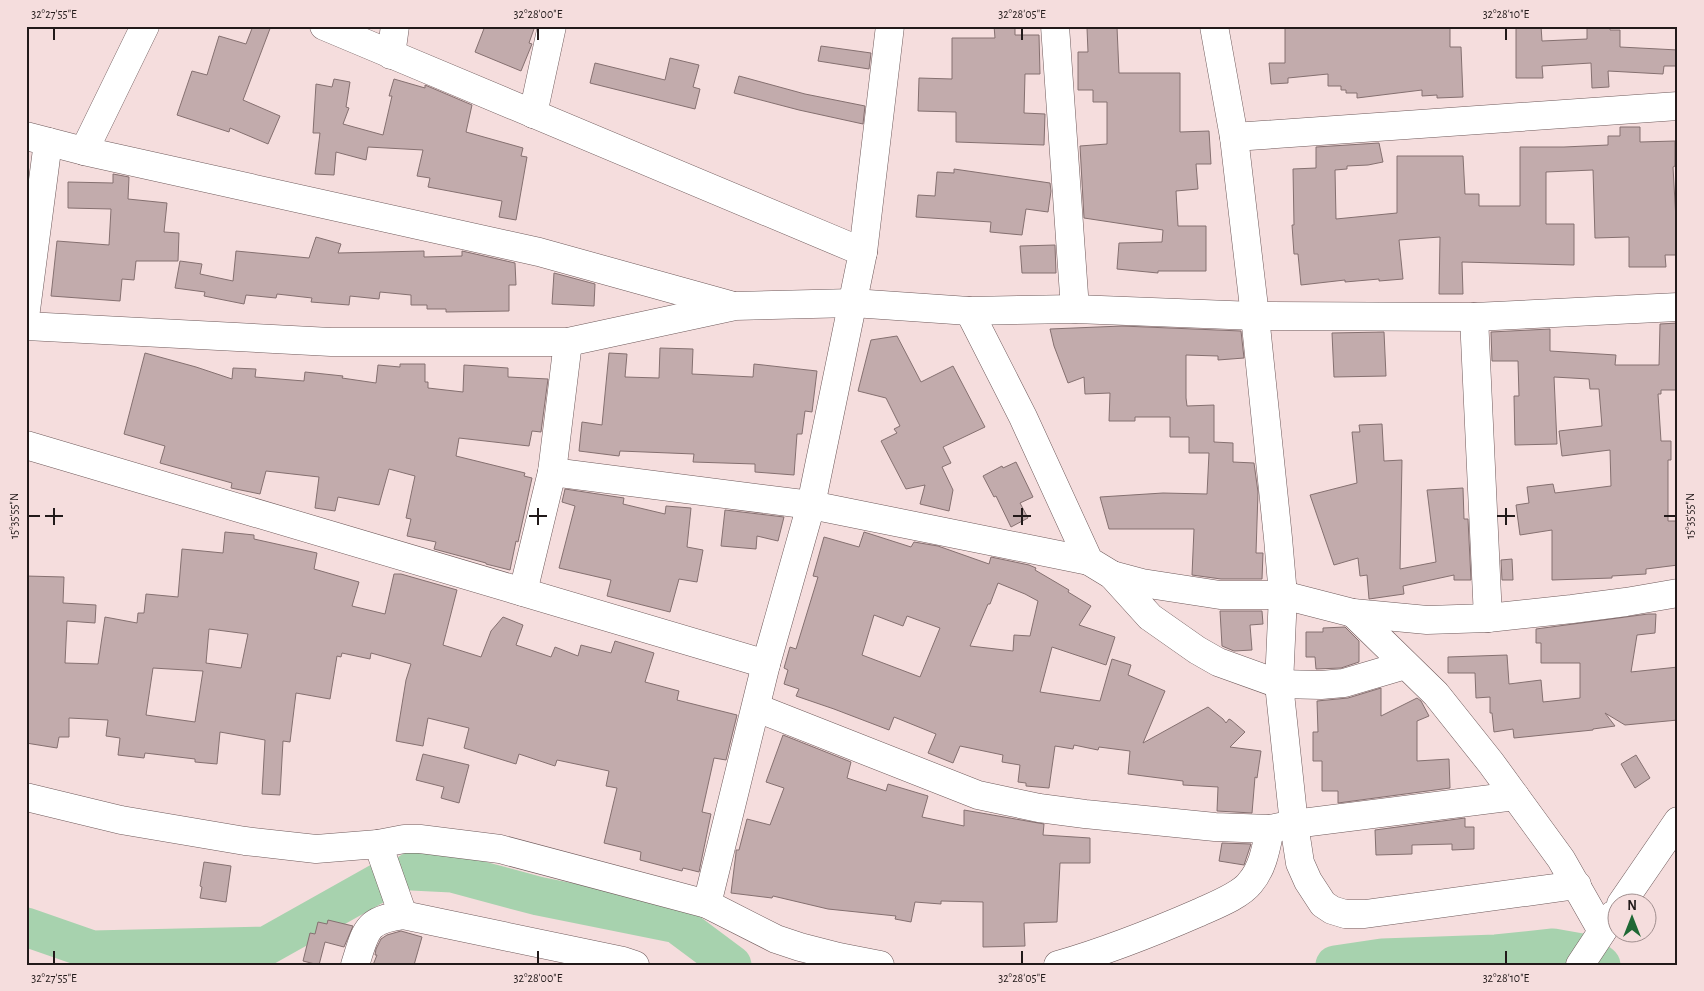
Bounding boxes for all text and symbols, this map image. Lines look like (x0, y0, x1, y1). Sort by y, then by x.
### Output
text: 32°27'55"E (31, 8, 77, 20)
text: 32°28'00"E (514, 8, 563, 20)
text: 32°28'05"E (998, 8, 1046, 20)
text: 32°28'10"E (1483, 8, 1530, 20)
text: 15°35'55"N (8, 493, 20, 539)
text: 15°35'55"N (1684, 493, 1696, 539)
north arrow (1606, 894, 1656, 944)
text: N (1627, 899, 1637, 913)
text: 32°27'55"E (31, 972, 77, 984)
text: 32°28'00"E (514, 972, 563, 984)
text: 32°28'05"E (998, 972, 1046, 984)
text: 32°28'10"E (1483, 972, 1530, 984)

